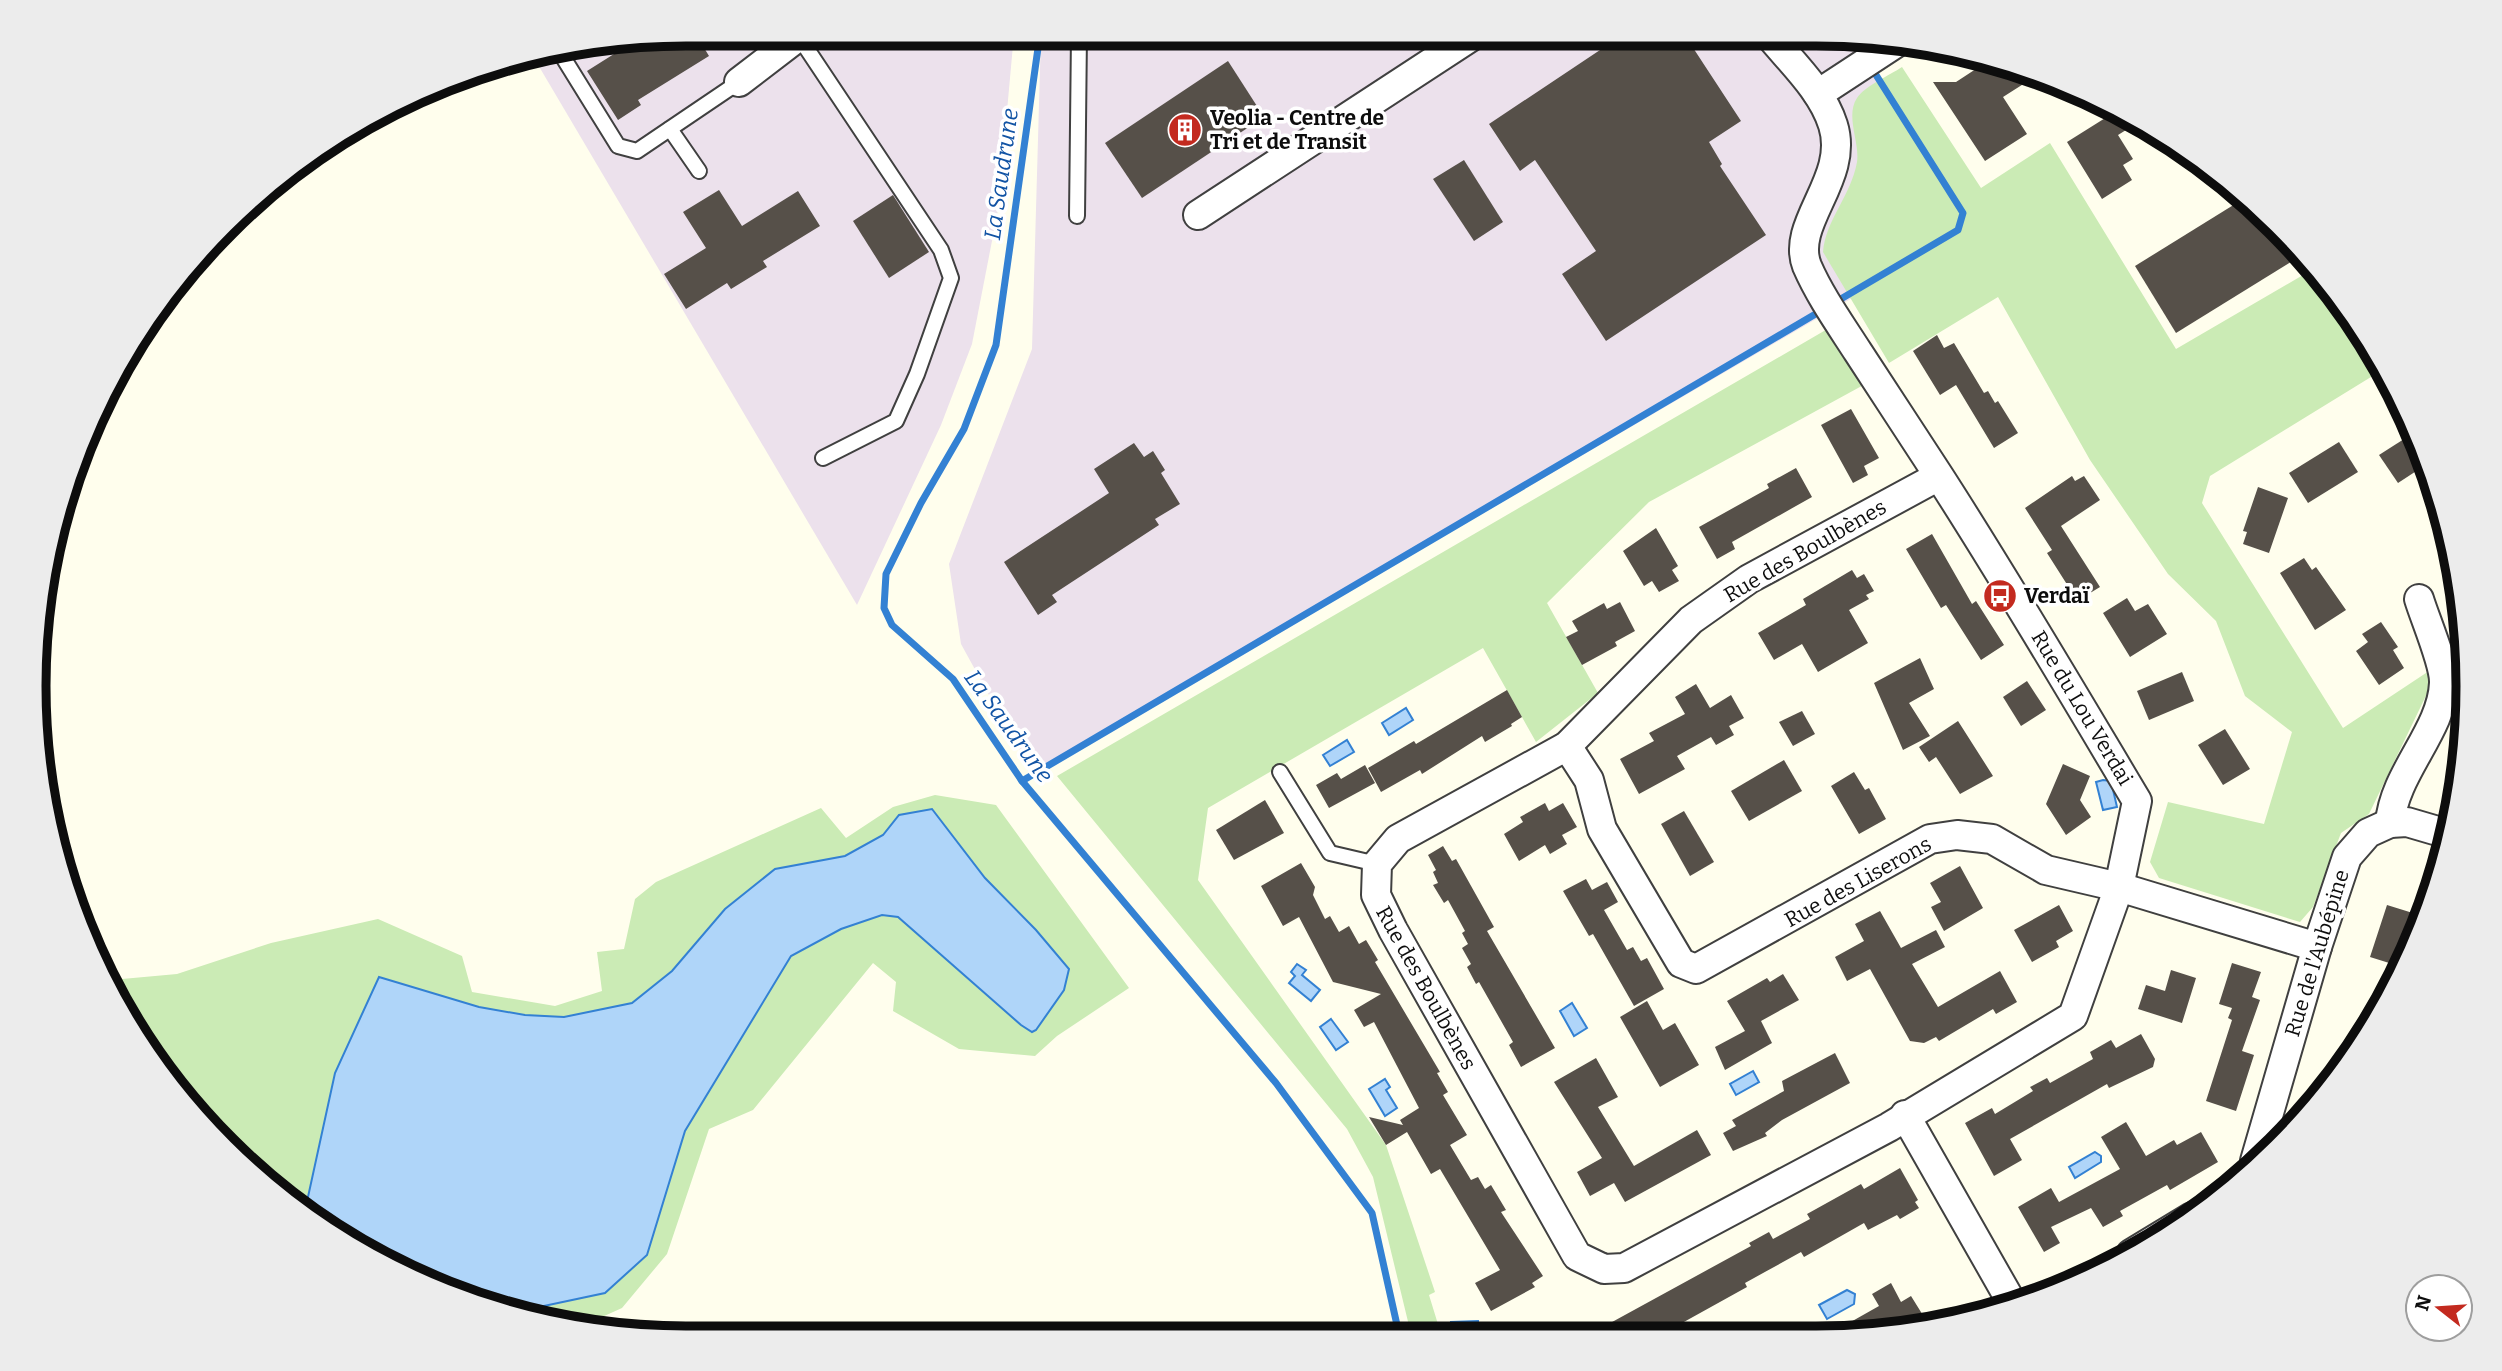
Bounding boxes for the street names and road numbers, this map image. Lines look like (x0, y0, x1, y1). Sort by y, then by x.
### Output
street label: Rue des Boulbènes (1719, 494, 1891, 608)
street label: Rue du Lou Verdai (2026, 626, 2138, 790)
street label: Rue des Liserons (1780, 831, 1936, 933)
street label: Rue de l'Aubépine (2279, 866, 2355, 1040)
street label: Rue des Boulbènes (1370, 902, 1482, 1074)

